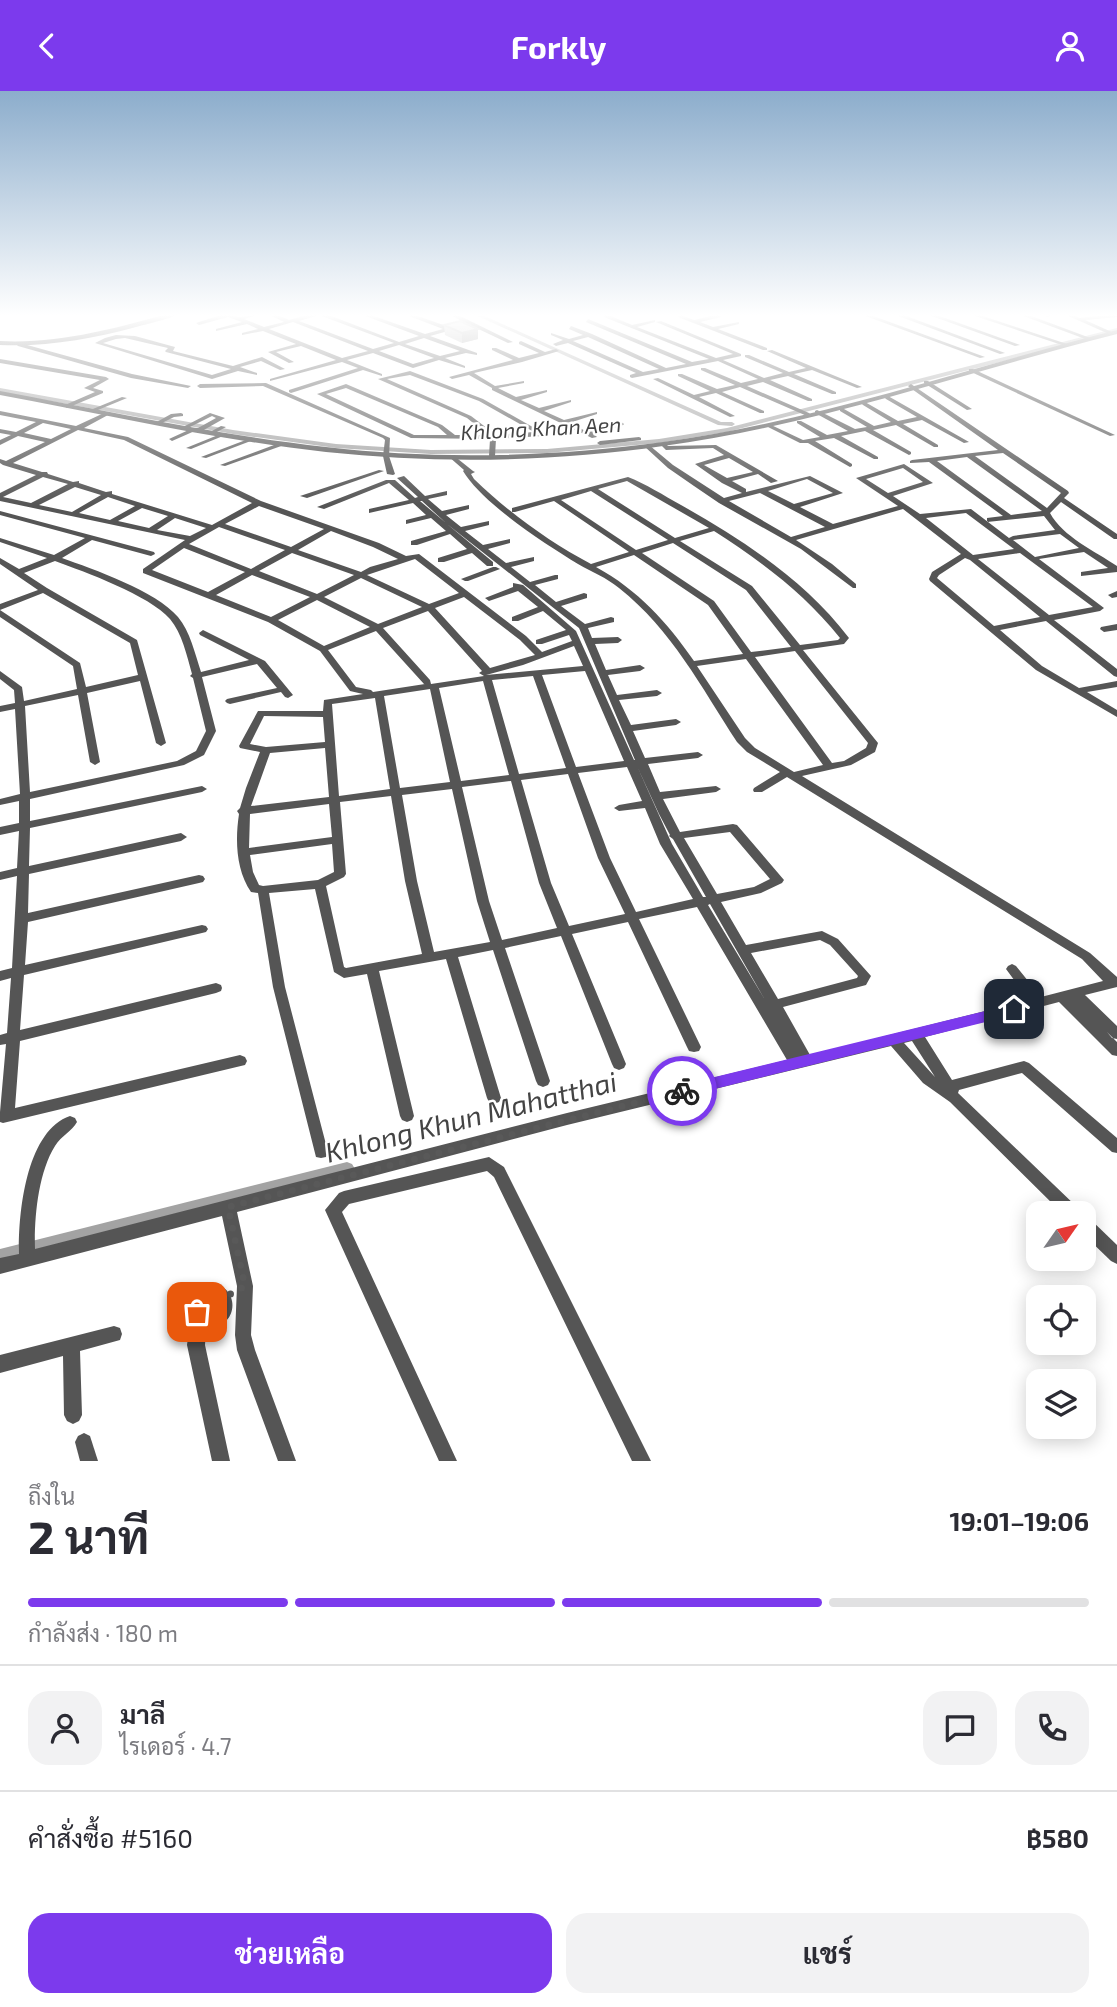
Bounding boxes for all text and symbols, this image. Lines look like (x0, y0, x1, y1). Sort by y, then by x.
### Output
icon: back (28, 27, 66, 65)
text: Forkly (511, 27, 606, 65)
icon: person (1051, 27, 1089, 65)
water label: Khlong Khan Aen (460, 411, 622, 444)
pin (984, 979, 1044, 1039)
icon: home (995, 990, 1033, 1028)
courier (647, 1056, 717, 1126)
water label: Khlong Khun Mahatthai (321, 1063, 620, 1169)
icon: bike (663, 1072, 701, 1110)
north arrow (1026, 1201, 1096, 1271)
map controls (1026, 1201, 1096, 1439)
pin (167, 1282, 227, 1342)
button: locate (1026, 1285, 1096, 1355)
icon: bag (178, 1293, 216, 1331)
button: layers (1026, 1369, 1096, 1439)
text: ถึงใน (28, 1482, 75, 1510)
text: 19:01–19:06 (949, 1505, 1089, 1536)
text: 2 นาที (28, 1508, 149, 1563)
text: กำลังส่ง · 180 m (28, 1619, 178, 1647)
button: person (28, 1691, 102, 1765)
button: chat (923, 1691, 997, 1765)
button: phone (1015, 1691, 1089, 1765)
text: มาลี (120, 1698, 165, 1729)
text: ไรเดอร์ · 4.7 (120, 1732, 232, 1760)
text: คำสั่งซื้อ #5160 (28, 1822, 193, 1853)
text: ฿580 (1026, 1822, 1089, 1853)
button: ช่วยเหลือ (28, 1913, 552, 1993)
button: แชร์ (566, 1913, 1089, 1993)

